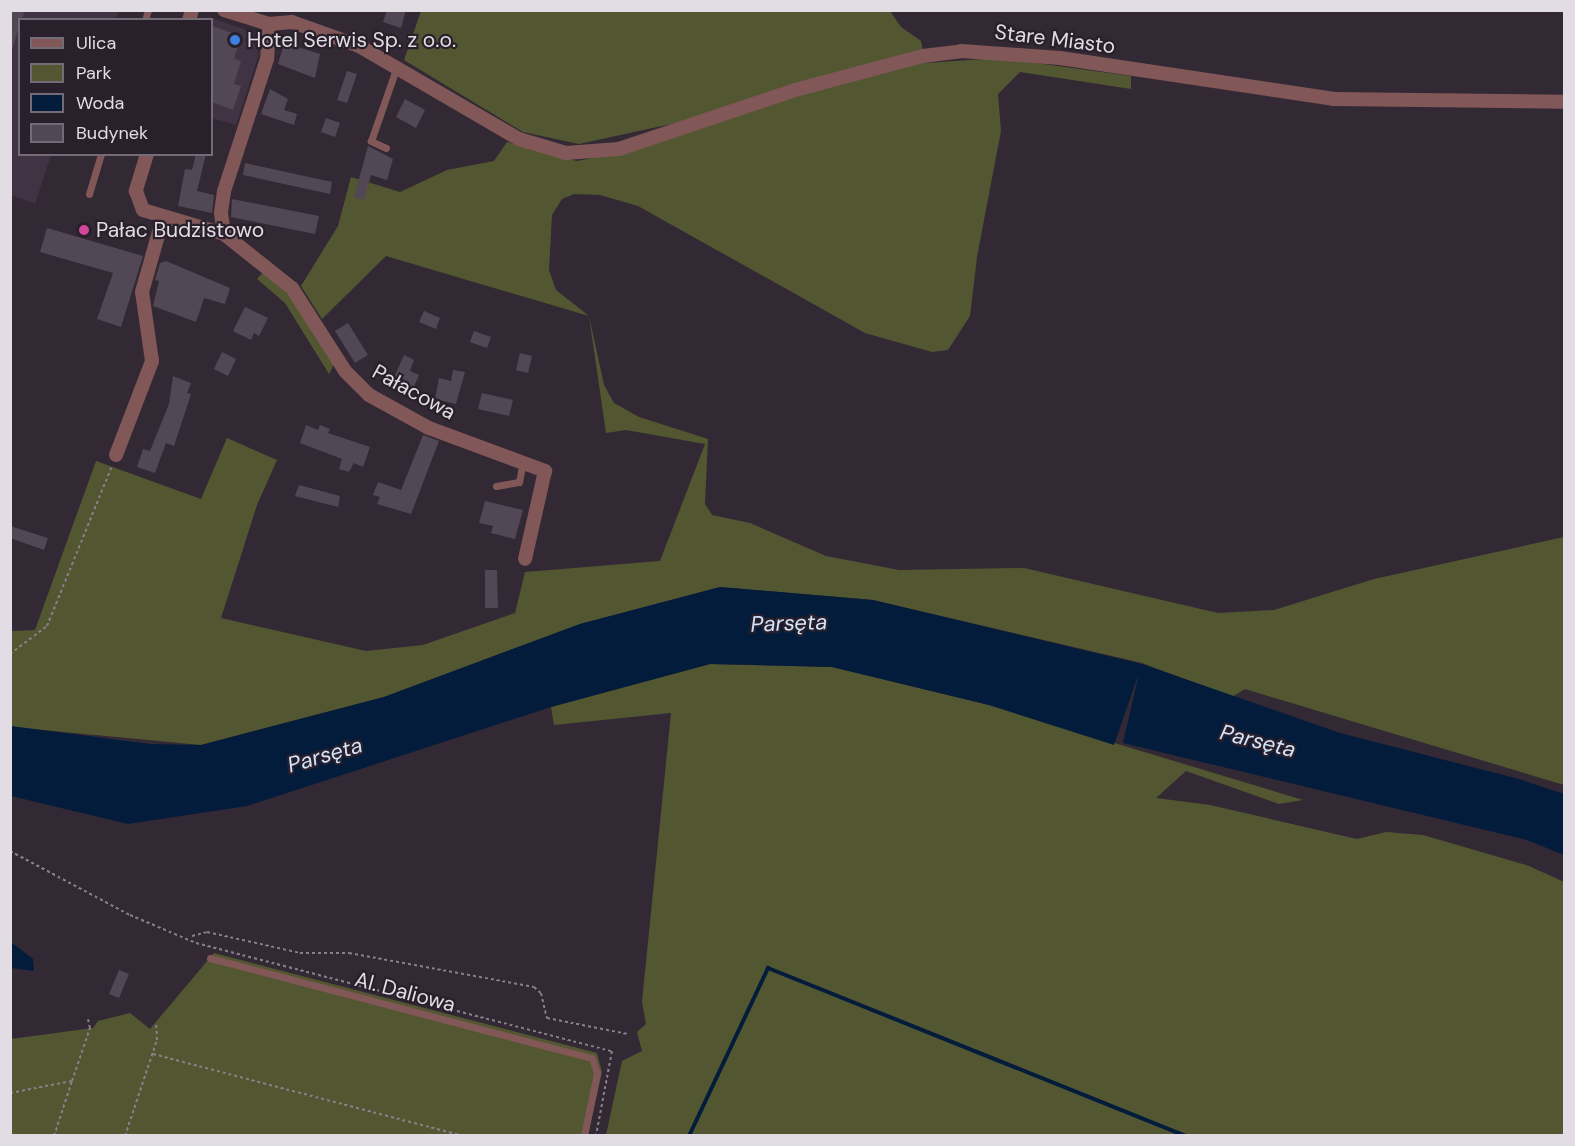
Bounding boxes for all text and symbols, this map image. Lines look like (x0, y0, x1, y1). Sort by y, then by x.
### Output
legend (18, 18, 213, 156)
street label: Stare Miasto (993, 19, 1117, 59)
place label: Hotel Serwis Sp. z o.o. (247, 27, 456, 53)
text: Ulica (76, 31, 116, 55)
marker: Hotel Serwis Sp. z o.o. (228, 33, 242, 47)
text: Park (76, 61, 112, 85)
text: Woda (76, 91, 124, 115)
text: Budynek (76, 121, 148, 145)
place label: Pałac Budzistowo (96, 217, 264, 243)
marker: Pałac Budzistowo (77, 223, 91, 237)
street label: Pałacowa (368, 359, 460, 425)
water label: Parsęta (750, 608, 828, 638)
water label: Parsęta (1217, 719, 1299, 763)
water label: Parsęta (284, 732, 366, 778)
street label: Al. Daliowa (352, 966, 458, 1018)

